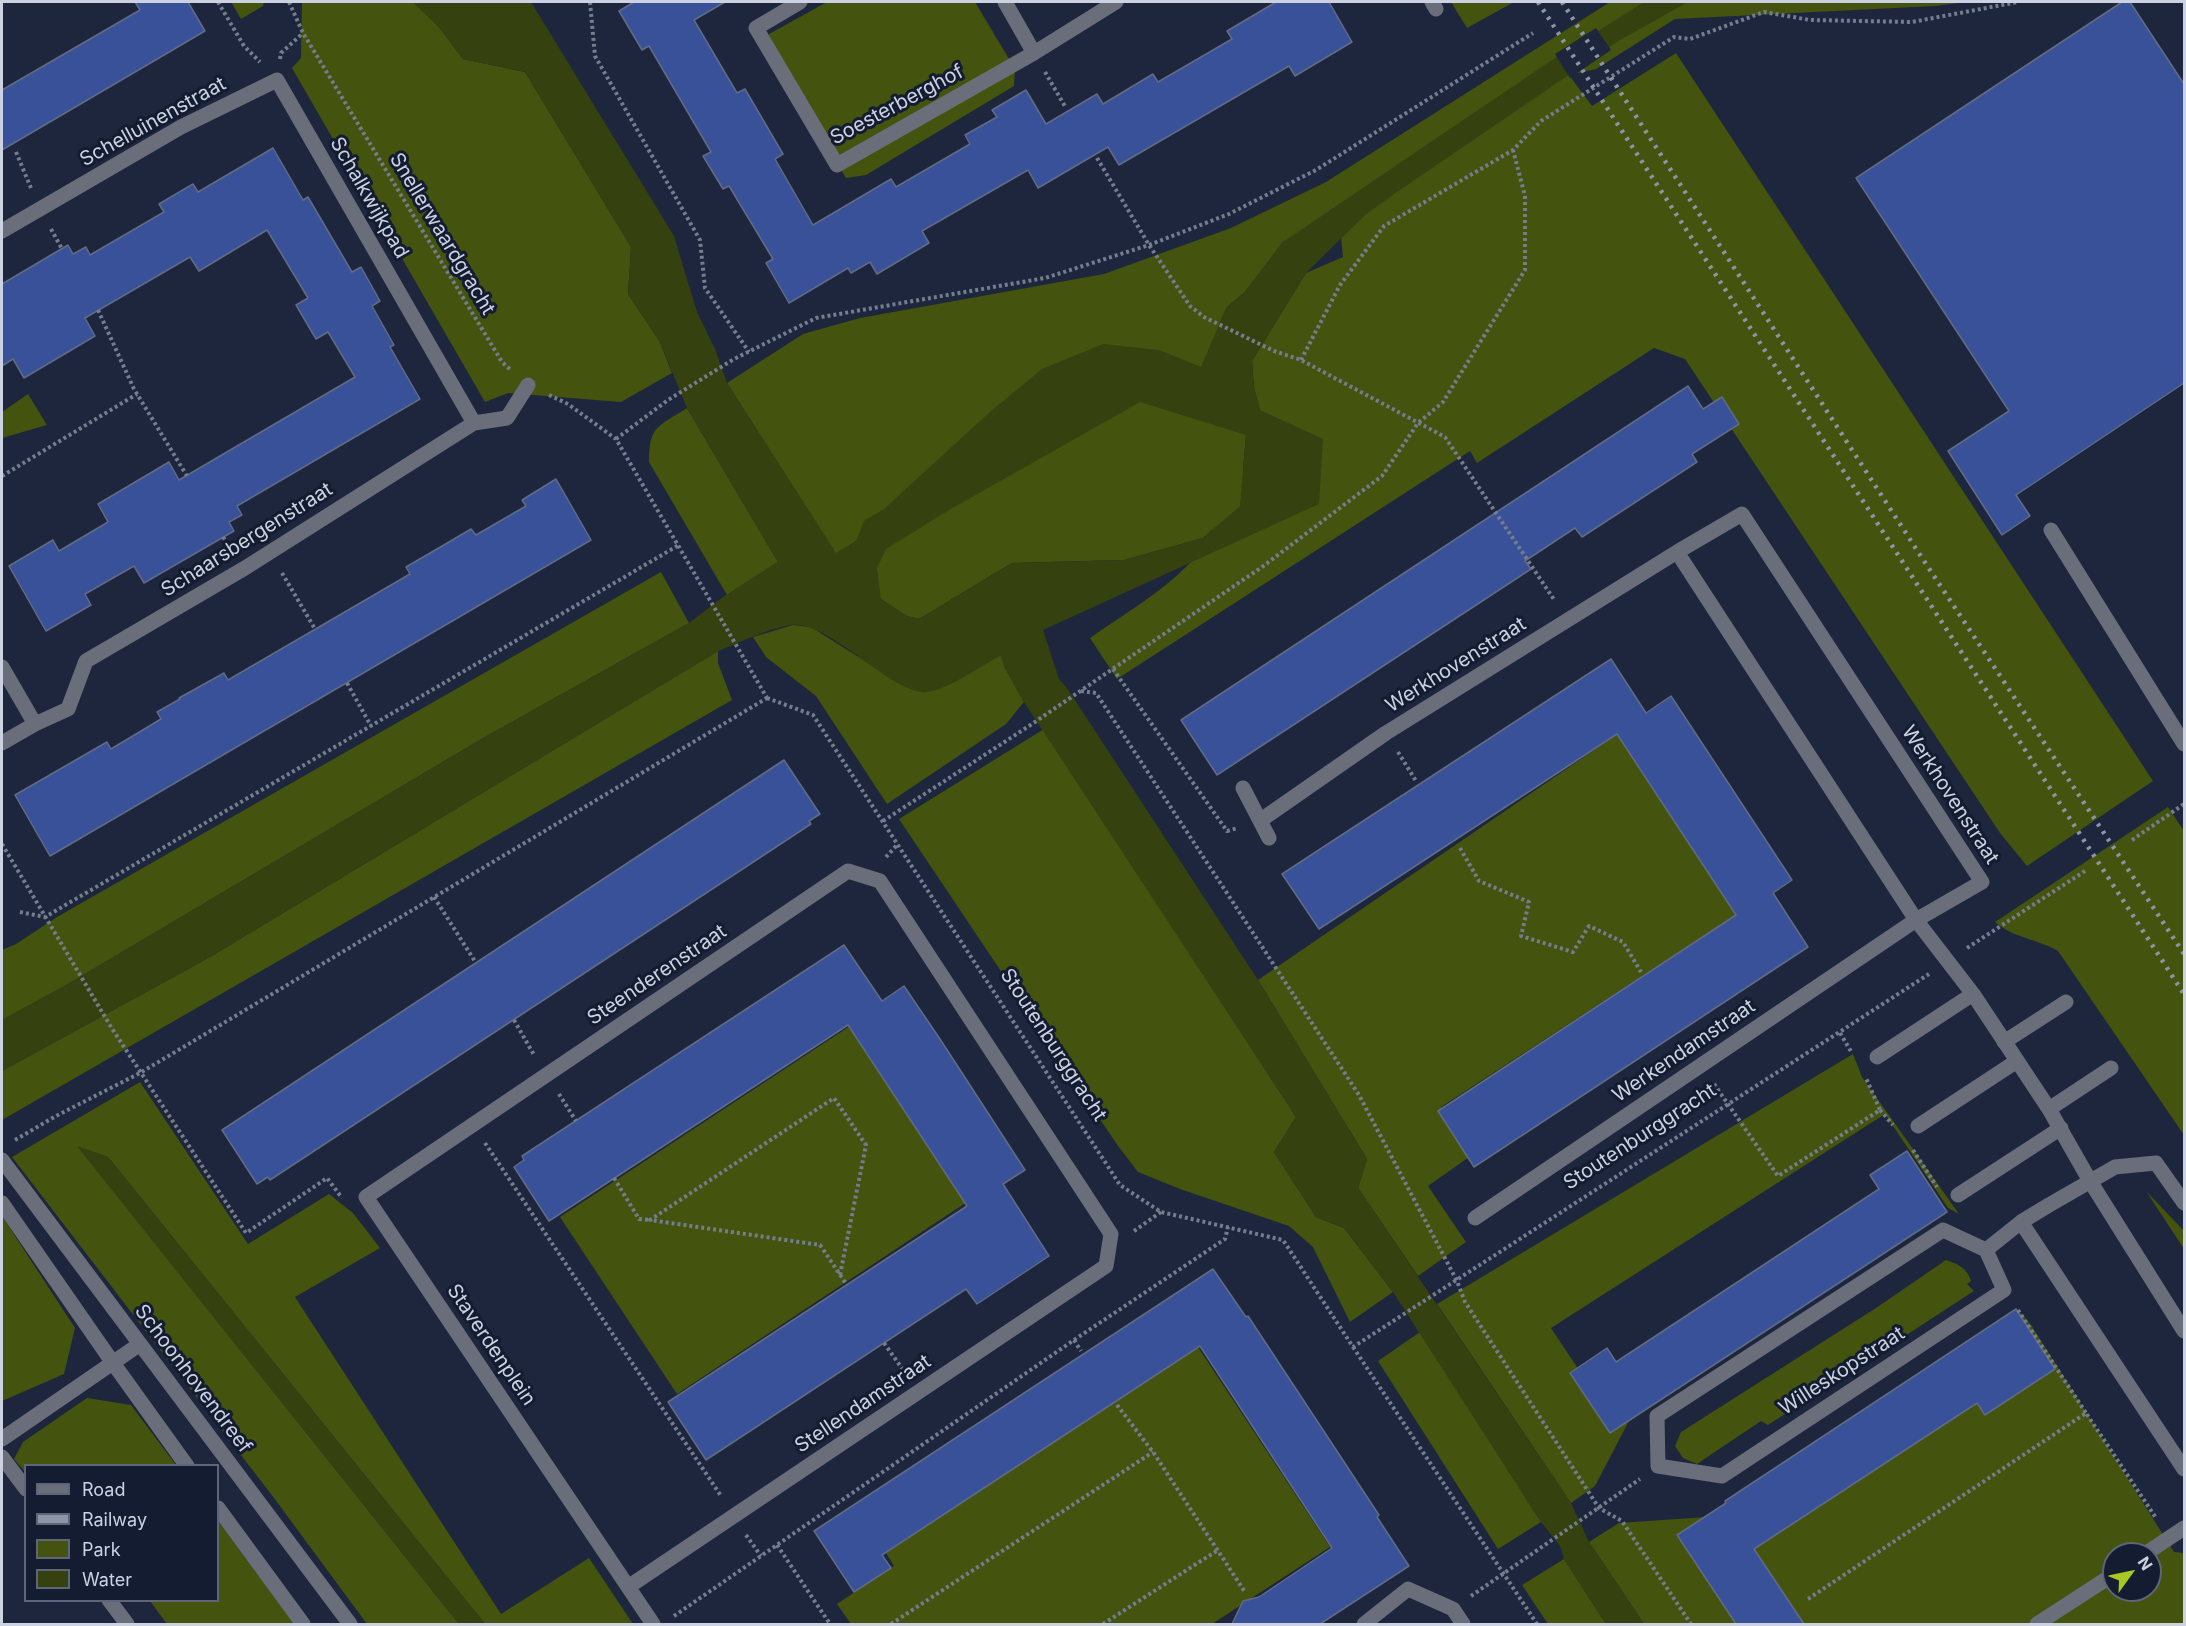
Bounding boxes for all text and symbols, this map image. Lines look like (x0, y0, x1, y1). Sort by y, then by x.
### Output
street label: Soesterberghof (826, 60, 968, 150)
street label: Schelluinenstraat (76, 72, 230, 172)
street label: Schalkwijkpad (325, 133, 413, 263)
street label: Snellerwaardgracht (384, 149, 500, 319)
street label: Schaarsbergenstraat (157, 478, 337, 602)
street label: Werkhovenstraat (1382, 612, 1530, 718)
street label: Werkhovenstraat (1896, 721, 2004, 869)
street label: Steenderenstraat (583, 920, 731, 1030)
street label: Stoutenburggracht (995, 964, 1111, 1126)
street label: Werkendamstraat (1608, 994, 1760, 1108)
street label: Stoutenburggracht (1559, 1079, 1721, 1195)
street label: Staverdenplein (442, 1280, 540, 1410)
street label: Schoonhovendreef (129, 1300, 257, 1458)
street label: Willeskopstraat (1775, 1321, 1909, 1421)
street label: Stellendamstraat (791, 1350, 935, 1458)
legend (24, 1464, 219, 1602)
text: Road (82, 1479, 125, 1500)
text: Railway (82, 1509, 147, 1530)
text: Park (82, 1539, 121, 1560)
north arrow (2102, 1542, 2162, 1602)
text: N (2134, 1553, 2157, 1574)
text: Water (82, 1569, 132, 1590)

